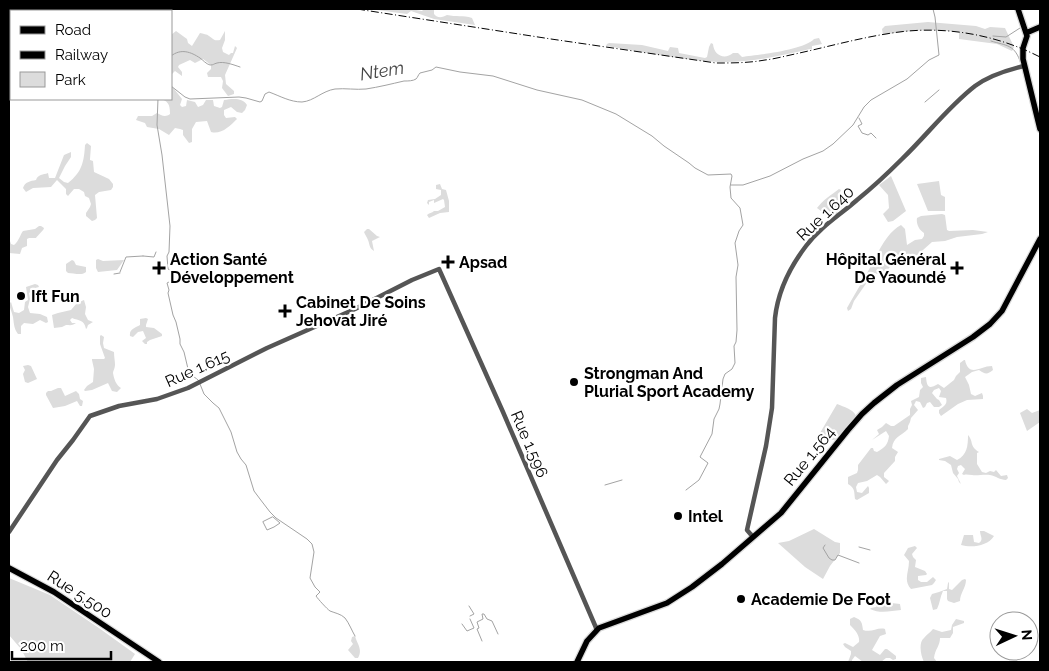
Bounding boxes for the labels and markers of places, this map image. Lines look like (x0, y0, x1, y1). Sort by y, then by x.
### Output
place label: Action Santé Développement (170, 250, 294, 287)
place label: Hôpital Général De Yaoundé (826, 250, 947, 287)
place label: Apsad (459, 253, 507, 272)
marker: Apsad (441, 255, 455, 269)
marker: Action Santé Développement (152, 261, 166, 275)
marker: Hôpital Général De Yaoundé (950, 261, 964, 275)
place label: Ift Fun (31, 287, 80, 306)
marker: Ift Fun (15, 290, 27, 302)
place label: Cabinet De Soins Jehovat Jiré (296, 293, 426, 330)
marker: Cabinet De Soins Jehovat Jiré (278, 304, 292, 318)
place label: Strongman And Plurial Sport Academy (584, 364, 755, 401)
marker: Strongman And Plurial Sport Academy (568, 376, 580, 388)
place label: Intel (688, 507, 724, 526)
marker: Intel (672, 510, 684, 522)
place label: Academie De Foot (751, 590, 891, 609)
marker: Academie De Foot (735, 593, 747, 605)

